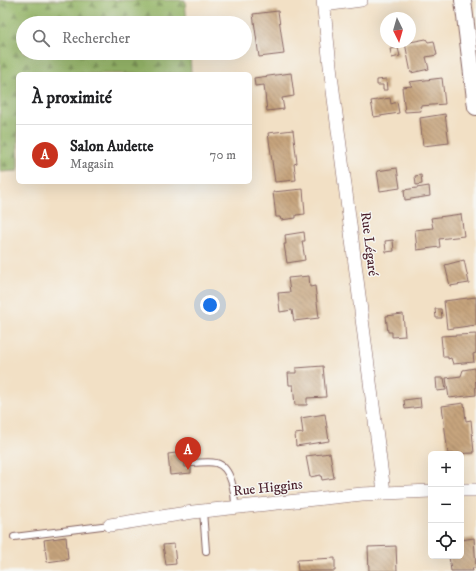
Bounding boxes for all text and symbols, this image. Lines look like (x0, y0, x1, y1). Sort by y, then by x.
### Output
north arrow (380, 12, 416, 48)
search box (16, 16, 252, 60)
icon: search (30, 27, 52, 49)
text: Rechercher (62, 29, 130, 48)
text: À proximité (32, 87, 112, 109)
text: Salon Audette (70, 137, 153, 156)
text: A (41, 147, 49, 163)
text: 70 m (210, 147, 236, 163)
text: Magasin (70, 156, 114, 172)
street label: Rue Légaré (356, 211, 382, 277)
your location (200, 295, 220, 315)
pin: A (175, 437, 201, 470)
map controls (428, 451, 464, 559)
button: + (428, 451, 464, 487)
street label: Rue Higgins (233, 475, 304, 501)
button: − (428, 487, 464, 523)
button: locate (428, 523, 464, 559)

